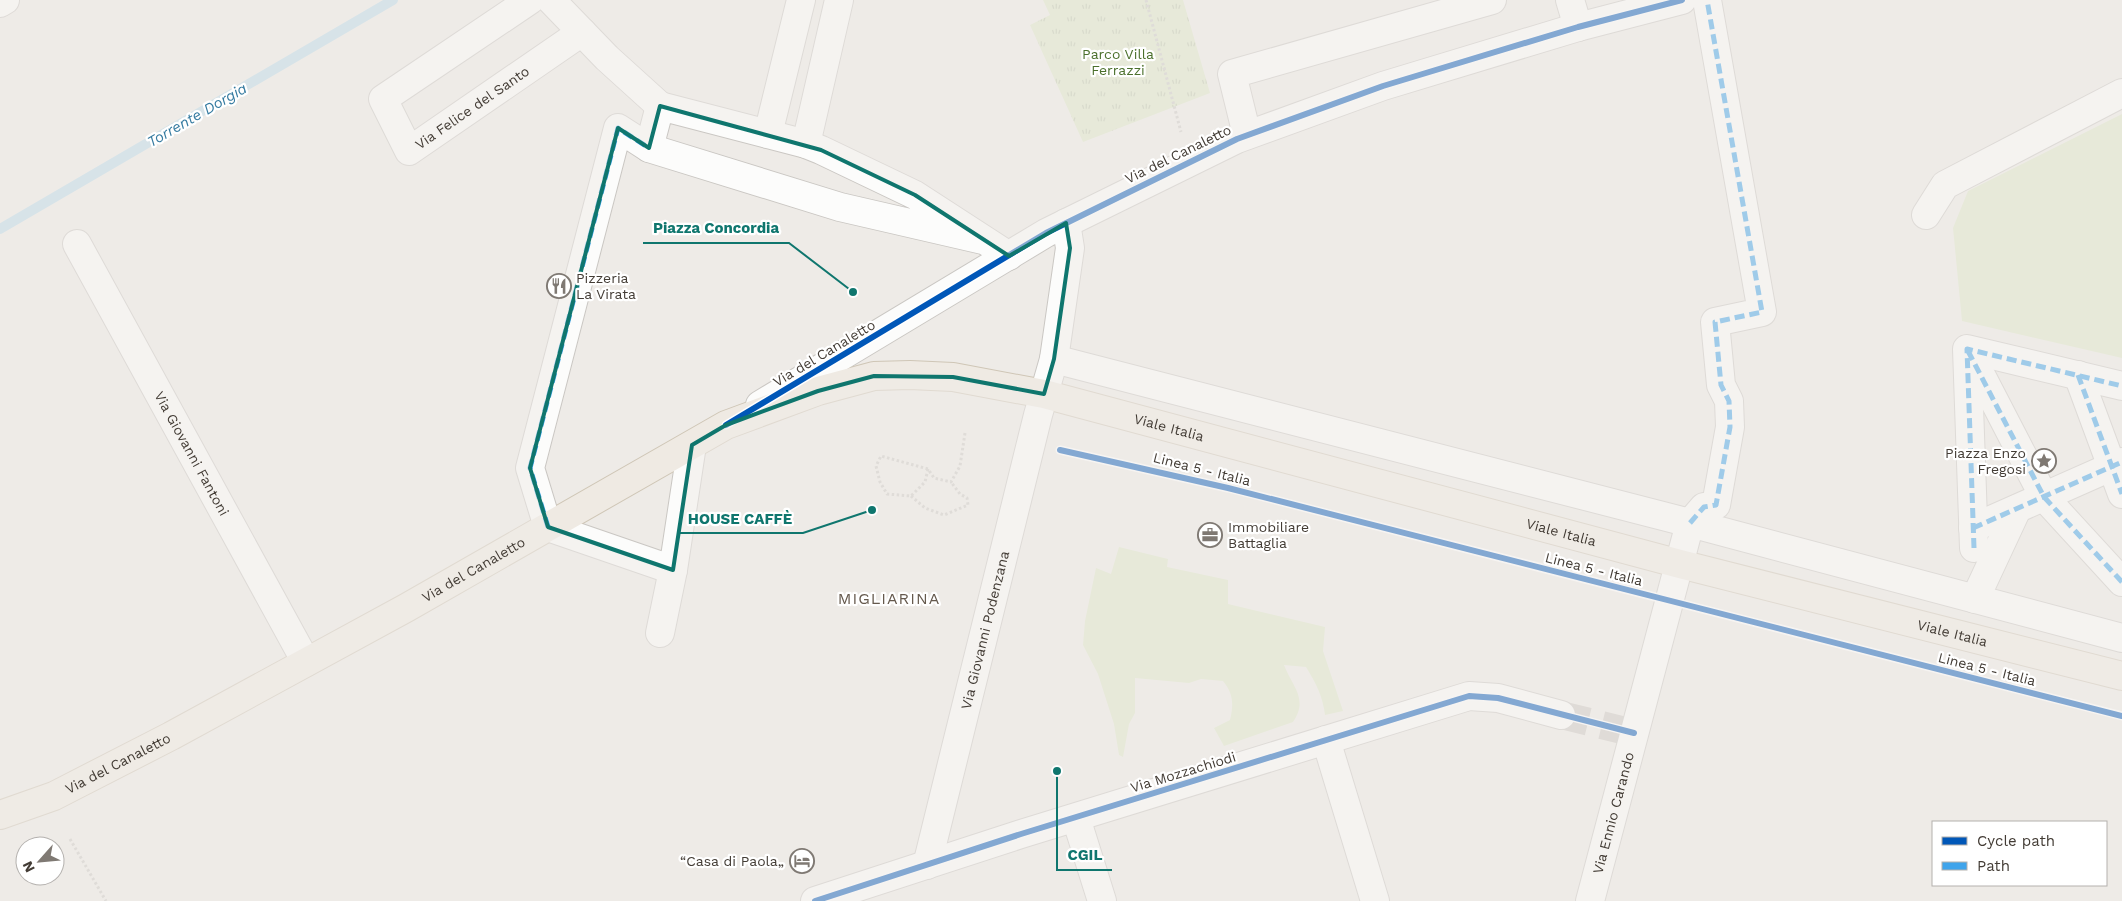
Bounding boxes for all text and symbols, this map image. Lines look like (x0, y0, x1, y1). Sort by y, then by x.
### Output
park label: Parco Villa Ferrazzi (1082, 46, 1154, 78)
street label: Via Felice del Santo (412, 63, 532, 152)
water label: Torrente Dorgia (144, 79, 250, 151)
street label: Via del Canaletto (1122, 121, 1234, 187)
callout: Piazza Concordia (643, 213, 789, 243)
text: Piazza Concordia (653, 219, 779, 237)
place label: Pizzeria La Virata (576, 270, 636, 302)
restaurant icon: Pizzeria La Virata (546, 273, 572, 299)
street label: Via del Canaletto (770, 316, 878, 390)
street label: Via Giovanni Fantoni (151, 389, 232, 519)
street label: Viale Italia (1132, 410, 1206, 444)
place label: Piazza Enzo Fregosi (1945, 445, 2026, 477)
place icon: Piazza Enzo Fregosi (2031, 448, 2057, 474)
street label: Linea 5 - Italia (1152, 449, 1252, 489)
callout: HOUSE CAFFÈ (678, 503, 803, 533)
text: HOUSE CAFFÈ (688, 510, 792, 528)
street label: Viale Italia (1524, 515, 1598, 549)
place label: Immobiliare Battaglia (1228, 519, 1309, 551)
office icon: Immobiliare Battaglia (1197, 522, 1223, 548)
street label: Via del Canaletto (419, 534, 528, 605)
street label: Via Giovanni Podenzana (958, 549, 1012, 711)
street label: Linea 5 - Italia (1544, 549, 1644, 589)
district label: MIGLIARINA (838, 589, 940, 608)
street label: Viale Italia (1916, 616, 1989, 650)
street label: Linea 5 - Italia (1937, 649, 2037, 689)
street label: Via del Canaletto (62, 730, 173, 797)
street label: Via Mozzachiodi (1128, 748, 1238, 796)
street label: Via Ennio Carando (1590, 750, 1637, 876)
legend (1932, 821, 2107, 886)
text: Cycle path (1977, 832, 2055, 850)
north arrow (15, 836, 65, 886)
callout: CGIL (1057, 840, 1112, 870)
text: CGIL (1068, 846, 1102, 864)
hotel icon: “Casa di Paola„ (789, 848, 815, 874)
place label: “Casa di Paola„ (680, 853, 784, 869)
text: Path (1977, 857, 2010, 875)
text: N (19, 859, 38, 875)

